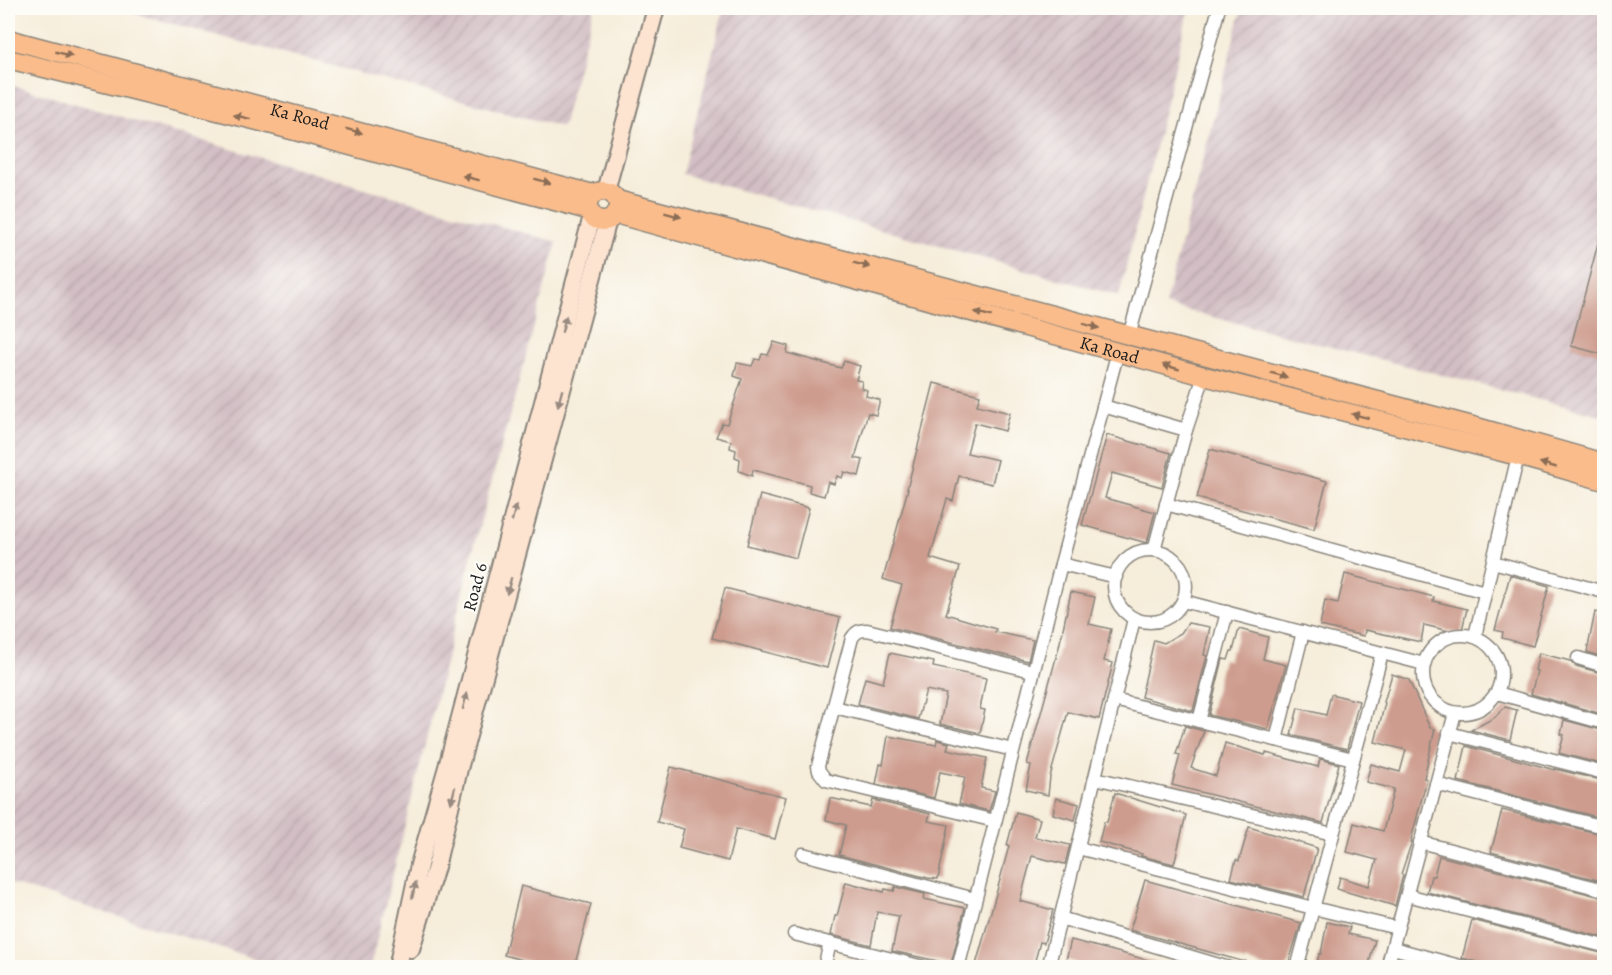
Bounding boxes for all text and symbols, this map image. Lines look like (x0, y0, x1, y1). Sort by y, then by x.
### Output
one-way arrow (55, 50, 73, 59)
street label: Ka Road (268, 97, 333, 136)
one-way arrow (232, 112, 251, 122)
one-way arrow (345, 126, 363, 136)
one-way arrow (461, 173, 480, 183)
one-way arrow (534, 177, 552, 186)
one-way arrow (664, 211, 682, 220)
one-way arrow (853, 261, 871, 270)
one-way arrow (974, 309, 992, 319)
one-way arrow (559, 315, 569, 333)
one-way arrow (1082, 322, 1100, 331)
street label: Ka Road (1077, 330, 1142, 370)
one-way arrow (1162, 362, 1180, 371)
one-way arrow (1270, 371, 1289, 381)
one-way arrow (554, 389, 564, 407)
one-way arrow (1350, 410, 1369, 420)
one-way arrow (1539, 460, 1557, 469)
one-way arrow (510, 504, 520, 522)
street label: Road 6 (457, 560, 493, 614)
one-way arrow (504, 578, 513, 596)
one-way arrow (460, 692, 470, 711)
one-way arrow (448, 786, 458, 804)
one-way arrow (409, 880, 419, 899)

